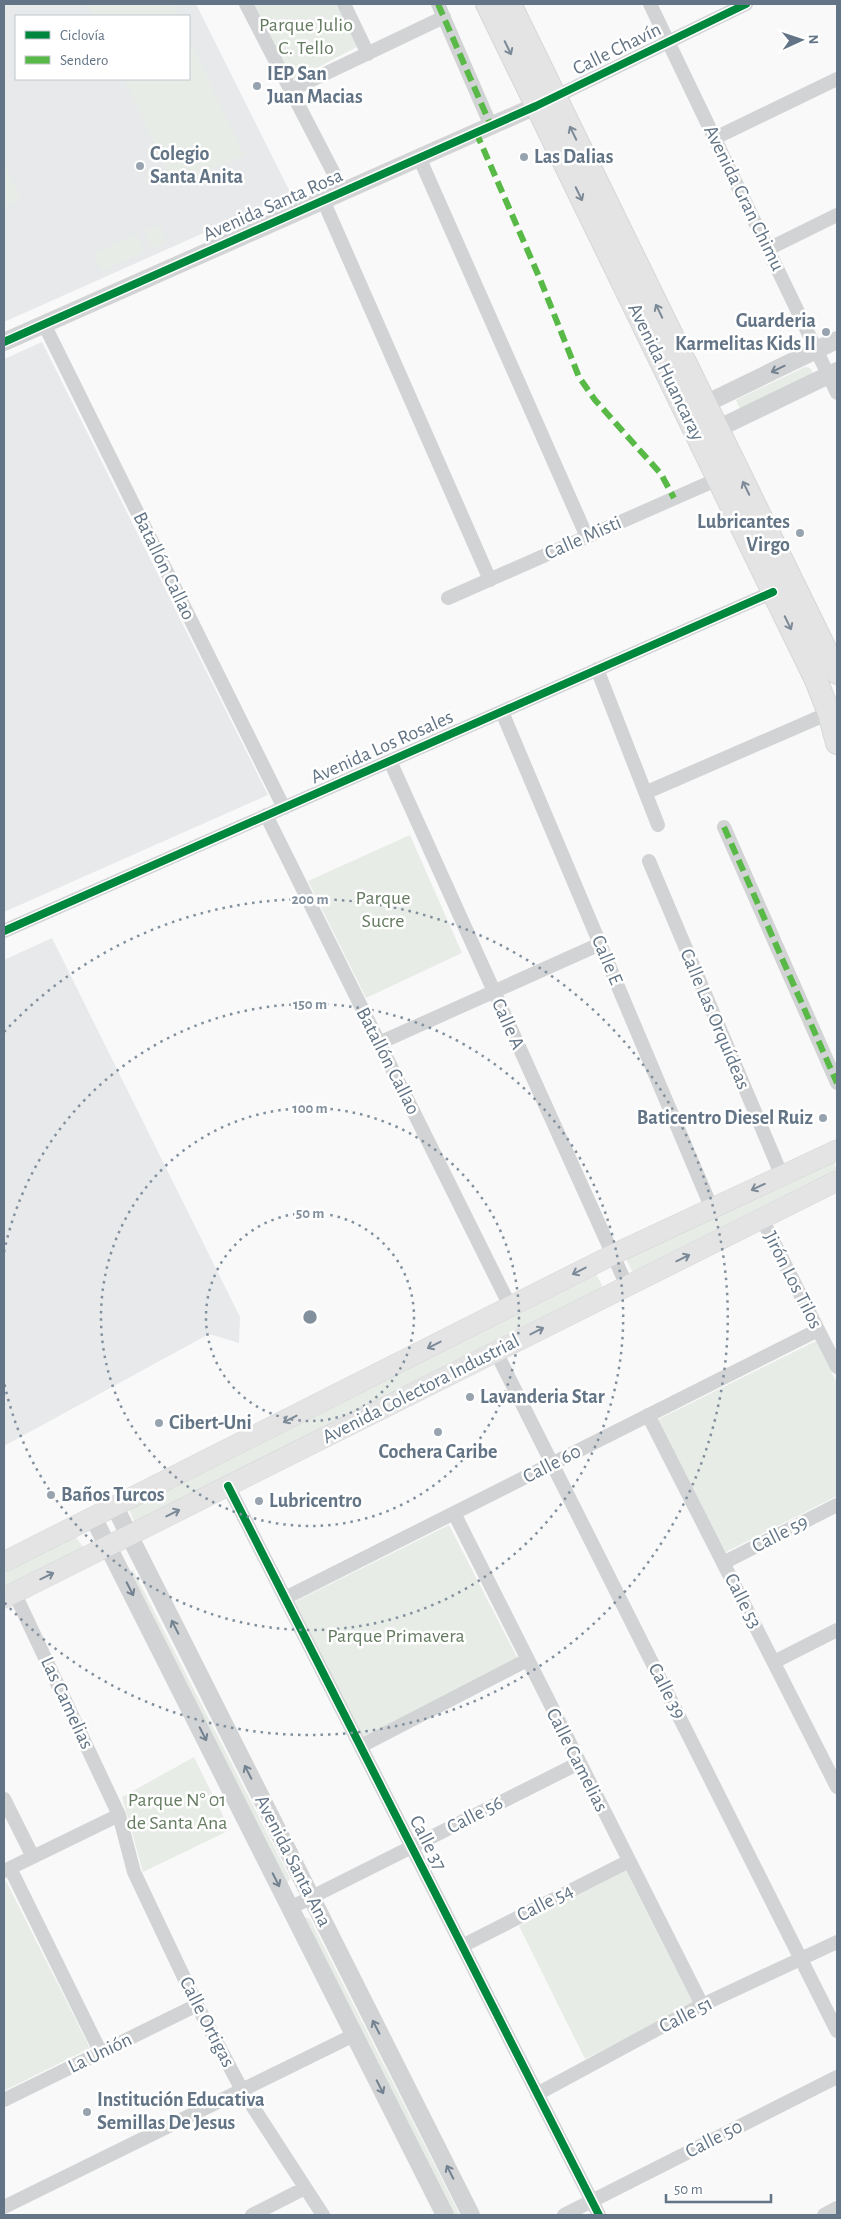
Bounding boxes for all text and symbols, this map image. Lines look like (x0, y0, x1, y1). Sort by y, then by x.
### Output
legend (15, 15, 190, 80)
park label: Parque Julio C. Tello (259, 15, 353, 58)
north arrow (776, 15, 826, 65)
street label: Calle Chavín (570, 19, 664, 79)
text: Ciclovía (60, 28, 105, 43)
text: N (806, 34, 820, 45)
one-way arrow (504, 40, 514, 55)
text: Sendero (60, 53, 108, 68)
place label: IEP San Juan Macias (267, 64, 363, 107)
marker: IEP San Juan Macias (251, 80, 263, 92)
street label: Avenida Gran Chimu (700, 122, 788, 274)
one-way arrow (568, 126, 577, 141)
place label: Colegio Santa Anita (150, 144, 244, 187)
place label: Las Dalias (534, 147, 614, 167)
marker: Las Dalias (518, 151, 530, 163)
marker: Colegio Santa Anita (134, 160, 146, 172)
street label: Avenida Santa Rosa (200, 165, 346, 245)
one-way arrow (575, 186, 584, 201)
street label: Avenida Huancaray (624, 300, 708, 444)
one-way arrow (654, 304, 664, 319)
place label: Guarderia Karmelitas Kids II (675, 311, 816, 354)
marker: Guarderia Karmelitas Kids II (820, 326, 832, 338)
one-way arrow (770, 364, 785, 374)
one-way arrow (741, 481, 751, 496)
street label: Batallón Callao (129, 509, 199, 623)
street label: Calle Misti (542, 512, 624, 564)
place label: Lubricantes Virgo (697, 512, 790, 555)
marker: Lubricantes Virgo (794, 527, 806, 539)
one-way arrow (784, 615, 793, 630)
street label: Avenida Los Rosales (308, 707, 456, 787)
park label: Parque Sucre (356, 888, 410, 931)
text: 200 m (291, 892, 329, 907)
street label: Calle E (588, 932, 626, 988)
street label: Calle Las Orquídeas (676, 946, 754, 1092)
street label: Calle A (488, 995, 528, 1053)
text: 150 m (293, 997, 327, 1012)
street label: Batallón Callao (352, 1004, 424, 1118)
text: 100 m (292, 1101, 328, 1116)
place label: Baticentro Diesel Ruiz (637, 1108, 813, 1128)
marker: Baticentro Diesel Ruiz (817, 1112, 829, 1124)
one-way arrow (751, 1183, 766, 1193)
text: 50 m (296, 1206, 324, 1221)
street label: Jirón Los Tilos (760, 1228, 826, 1332)
one-way arrow (675, 1253, 690, 1263)
one-way arrow (572, 1266, 587, 1276)
centre of rings (301, 1308, 319, 1326)
one-way arrow (529, 1326, 544, 1335)
street label: Avenida Colectora Industrial (319, 1331, 523, 1447)
one-way arrow (427, 1340, 442, 1350)
place label: Lavanderia Star (480, 1387, 605, 1407)
marker: Lavanderia Star (464, 1391, 476, 1403)
place label: Cibert-Uni (169, 1413, 252, 1433)
one-way arrow (283, 1415, 298, 1424)
marker: Cibert-Uni (153, 1417, 165, 1429)
marker: Cochera Caribe (432, 1426, 444, 1438)
street label: Calle 60 (520, 1441, 584, 1487)
place label: Cochera Caribe (379, 1442, 497, 1462)
place label: Baños Turcos (61, 1485, 165, 1505)
marker: Baños Turcos (45, 1489, 57, 1501)
place label: Lubricentro (269, 1491, 362, 1511)
marker: Lubricentro (253, 1495, 265, 1507)
one-way arrow (165, 1508, 180, 1517)
street label: Calle 59 (749, 1512, 811, 1556)
street label: Calle 53 (721, 1570, 765, 1632)
one-way arrow (40, 1571, 55, 1581)
one-way arrow (125, 1582, 135, 1597)
one-way arrow (170, 1620, 179, 1635)
park label: Parque Primavera (327, 1626, 465, 1646)
street label: Las Camelias (37, 1654, 97, 1752)
street label: Calle 39 (645, 1660, 689, 1722)
street label: Calle Camelias (542, 1705, 612, 1815)
one-way arrow (198, 1727, 208, 1742)
one-way arrow (243, 1765, 252, 1780)
park label: Parque N° 01 de Santa Ana (126, 1790, 228, 1833)
street label: Avenida Santa Ana (251, 1792, 335, 1930)
street label: Calle 56 (444, 1793, 506, 1837)
street label: Calle 37 (406, 1812, 450, 1874)
one-way arrow (271, 1872, 281, 1887)
street label: Calle 54 (514, 1880, 576, 1926)
street label: Calle Ortigas (176, 1974, 238, 2070)
street label: Calle 51 (656, 1993, 716, 2037)
one-way arrow (371, 2019, 381, 2034)
street label: La Unión (65, 2029, 135, 2077)
one-way arrow (376, 2079, 385, 2094)
place label: Institución Educativa Semillas De Jesus (97, 2090, 265, 2133)
marker: Institución Educativa Semillas De Jesus (81, 2106, 93, 2118)
street label: Calle 50 (682, 2116, 746, 2162)
one-way arrow (444, 2165, 454, 2180)
scale bar (666, 2172, 771, 2204)
text: 50 m (674, 2182, 703, 2197)

